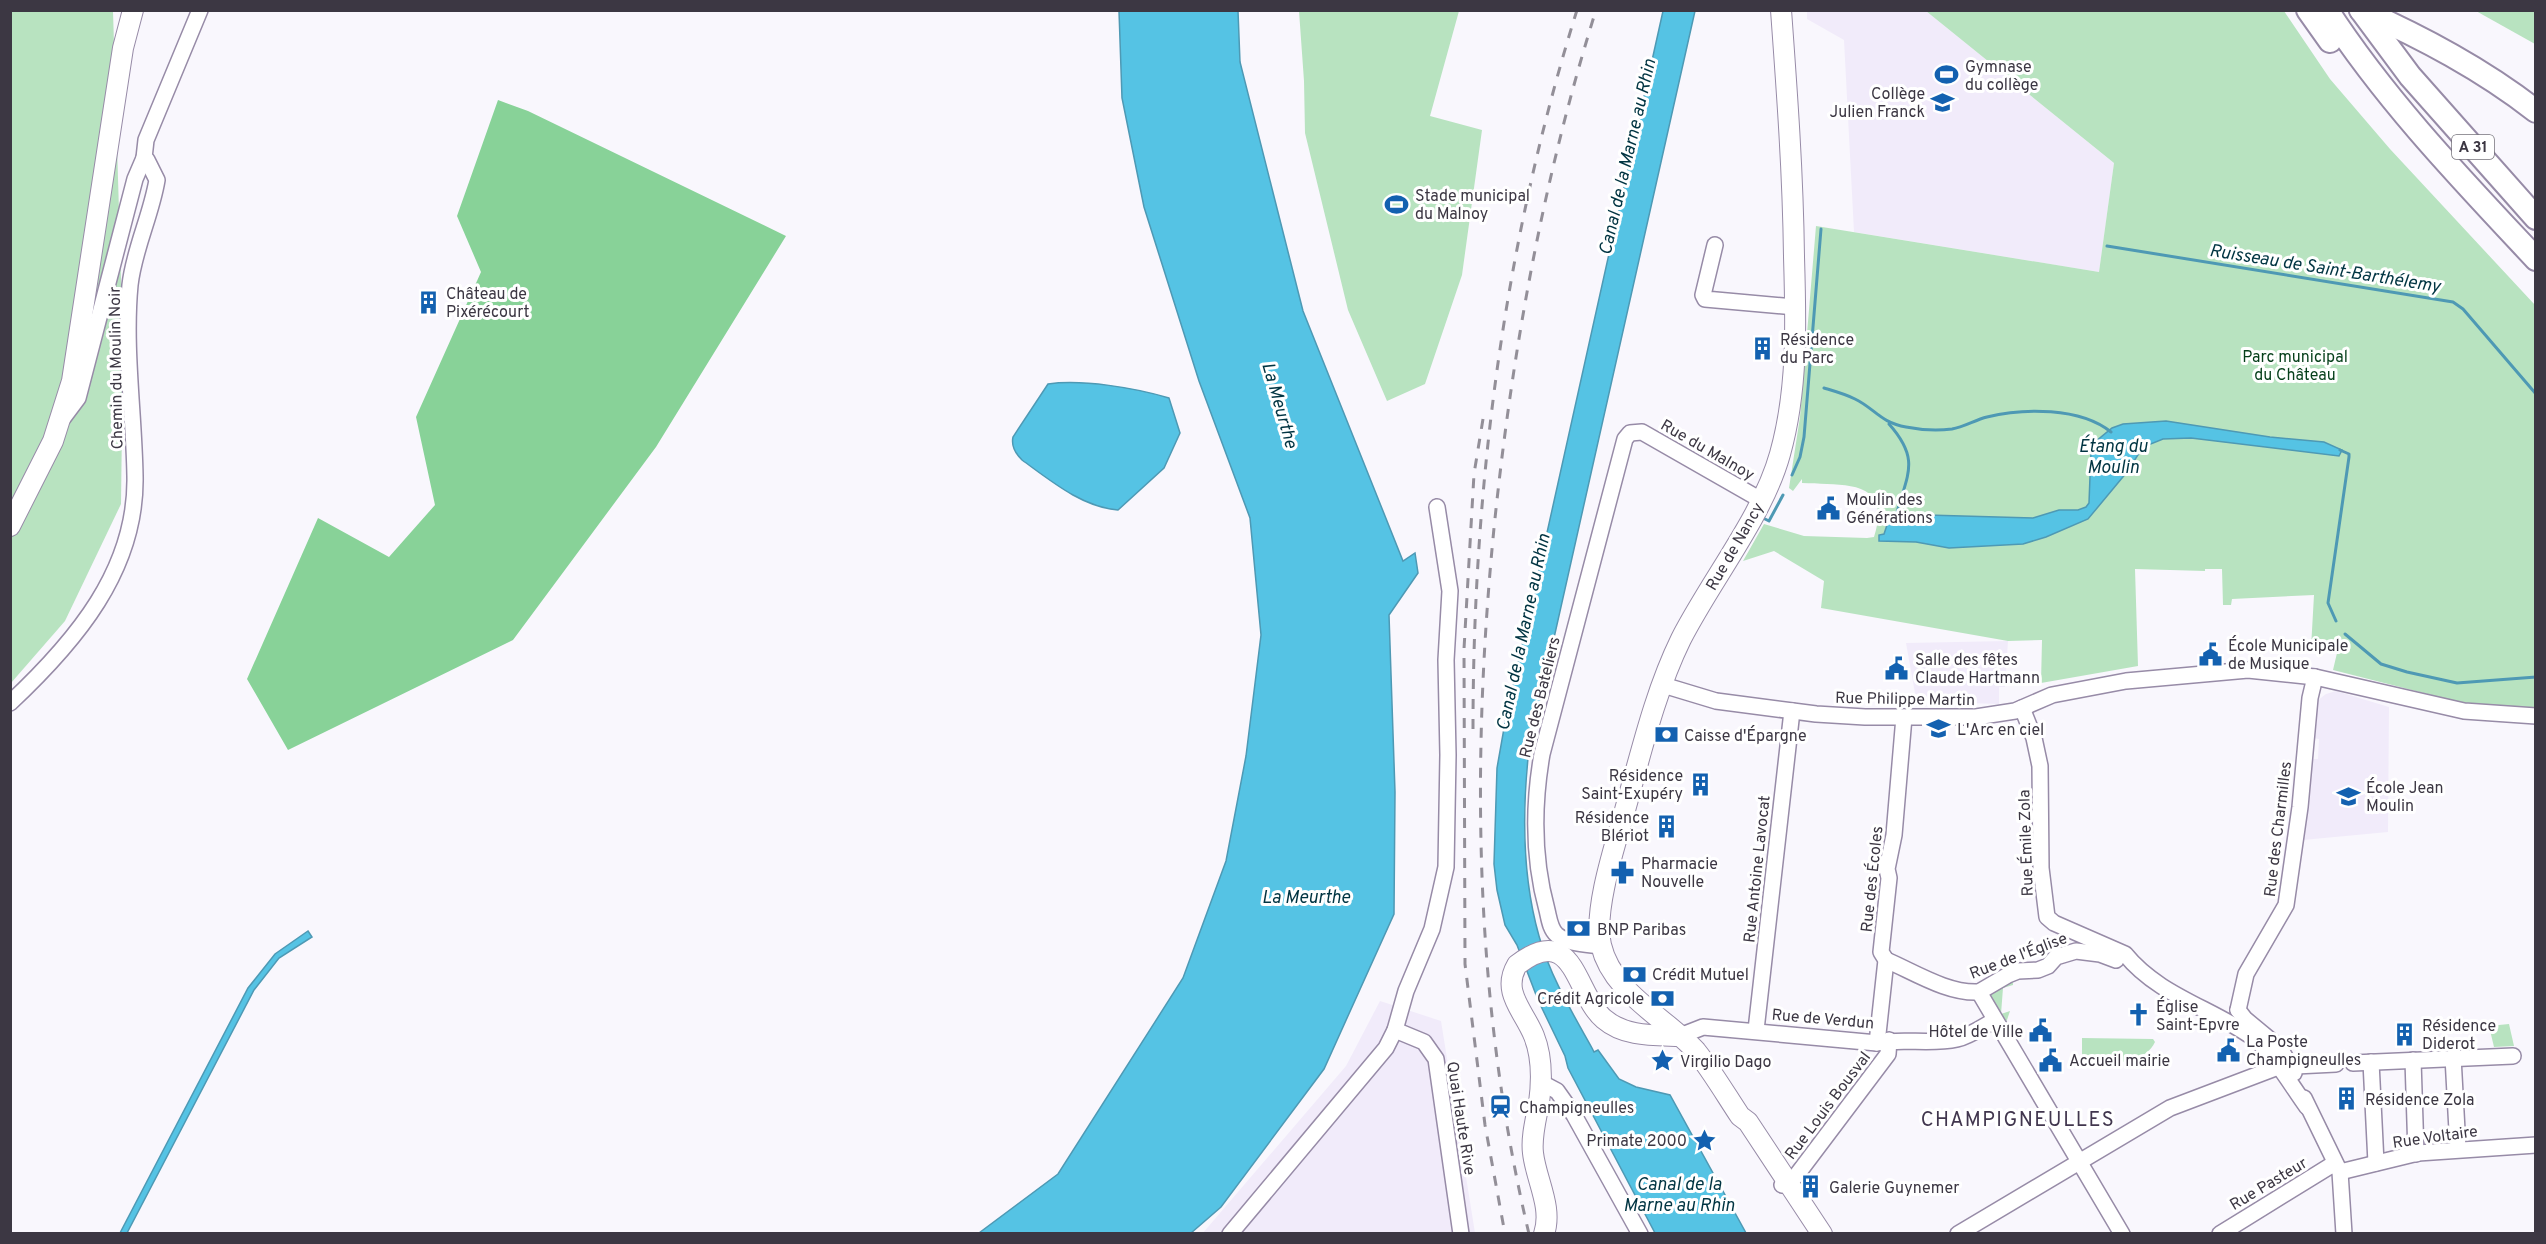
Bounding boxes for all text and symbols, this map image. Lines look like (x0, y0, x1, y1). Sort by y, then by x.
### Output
water label: Canal de la Marne au Rhin (1595, 57, 1662, 258)
place label: Gymnase du collège (1965, 58, 2038, 96)
sports icon: Gymnase du collège (1934, 62, 1960, 88)
place label: Collège Julien Franck (1829, 85, 1925, 123)
school or university icon: Collège Julien Franck (1930, 89, 1956, 115)
road number: A 31 (2452, 135, 2494, 159)
place label: Stade municipal du Malnoy (1415, 187, 1530, 225)
sports icon: Stade municipal du Malnoy (1384, 191, 1410, 217)
water label: Ruisseau de Saint-Barthélemy (2208, 240, 2444, 299)
place label: Château de Pixérécourt (446, 285, 530, 323)
street label: Chemin du Moulin Noir (106, 286, 128, 450)
building icon: Château de Pixérécourt (415, 289, 441, 315)
place label: Résidence du Parc (1780, 331, 1854, 369)
building icon: Résidence du Parc (1749, 335, 1775, 361)
park label: Parc municipal du Château (2242, 348, 2348, 386)
water label: La Meurthe (1255, 360, 1302, 452)
street label: Rue du Malnoy (1657, 416, 1757, 486)
water label: Étang du Moulin (2078, 434, 2148, 480)
place label: Moulin des Générations (1846, 491, 1933, 529)
public building icon: Moulin des Générations (1815, 495, 1841, 521)
street label: Rue de Nancy (1702, 499, 1769, 595)
water label: Canal de la Marne au Rhin (1492, 532, 1557, 733)
street label: Rue des Bateliers (1516, 635, 1566, 760)
place label: École Municipale de Musique (2228, 635, 2348, 675)
public building icon: École Municipale de Musique (2197, 641, 2223, 667)
place label: Salle des fêtes Claude Hartmann (1915, 651, 2040, 689)
public building icon: Salle des fêtes Claude Hartmann (1884, 655, 1910, 681)
street label: Rue Philippe Martin (1835, 689, 1975, 711)
school or university icon: L'Arc en ciel (1926, 716, 1952, 742)
place label: L'Arc en ciel (1957, 721, 2044, 741)
bank icon: Caisse d'Épargne (1653, 722, 1679, 748)
place label: Caisse d'Épargne (1684, 725, 1807, 747)
street label: Rue des Charmilles (2261, 760, 2297, 898)
place label: Résidence Saint-Exupéry (1581, 767, 1683, 805)
building icon: Résidence Saint-Exupéry (1688, 771, 1714, 797)
place label: École Jean Moulin (2366, 777, 2444, 817)
school or university icon: École Jean Moulin (2335, 783, 2361, 809)
street label: Rue Émile Zola (2013, 789, 2039, 897)
street label: Rue Antoine Lavocat (1740, 795, 1776, 944)
place label: Résidence Blériot (1575, 809, 1649, 847)
building icon: Résidence Blériot (1654, 813, 1680, 839)
street label: Rue des Écoles (1855, 825, 1889, 933)
place label: Pharmacie Nouvelle (1641, 855, 1718, 893)
pharmacy icon: Pharmacie Nouvelle (1610, 859, 1636, 885)
water label: La Meurthe (1262, 887, 1351, 910)
bank icon: BNP Paribas (1566, 916, 1592, 942)
place label: BNP Paribas (1597, 921, 1686, 941)
street label: Rue de l'Église (1966, 927, 2070, 985)
bank icon: Crédit Mutuel (1621, 961, 1647, 987)
place label: Crédit Mutuel (1652, 966, 1749, 986)
bank icon: Crédit Agricole (1649, 985, 1675, 1011)
place label: Crédit Agricole (1537, 990, 1644, 1010)
place label: Église Saint-Epvre (2156, 996, 2240, 1036)
church icon: Église Saint-Epvre (2125, 1002, 2151, 1028)
street label: Rue de Verdun (1771, 1006, 1875, 1034)
place label: Résidence Diderot (2422, 1017, 2496, 1055)
public building icon: Hôtel de Ville (2028, 1018, 2054, 1044)
building icon: Résidence Diderot (2391, 1021, 2417, 1047)
place label: Hôtel de Ville (1928, 1023, 2023, 1043)
place label: La Poste Champigneulles (2246, 1033, 2361, 1071)
public building icon: La Poste Champigneulles (2215, 1037, 2241, 1063)
public building icon: Accueil mairie (2038, 1047, 2064, 1073)
place icon: Virgilio Dago (1649, 1048, 1675, 1074)
street label: Rue Louis Bousval (1781, 1048, 1876, 1164)
place label: Accueil mairie (2069, 1052, 2170, 1072)
place label: Virgilio Dago (1680, 1053, 1772, 1073)
street label: Quai Haute Rive (1441, 1060, 1479, 1177)
building icon: Résidence Zola (2334, 1086, 2360, 1112)
place label: Résidence Zola (2365, 1091, 2475, 1111)
station icon: Champigneulles (1488, 1094, 1514, 1120)
place label: Champigneulles (1519, 1099, 1634, 1119)
district label: CHAMPIGNEULLES (1921, 1108, 2115, 1134)
street label: Rue Voltaire (2391, 1122, 2479, 1154)
place icon: Primate 2000 (1692, 1127, 1718, 1153)
place label: Primate 2000 (1586, 1132, 1687, 1152)
street label: Rue Pasteur (2227, 1154, 2311, 1216)
water label: Canal de la Marne au Rhin (1623, 1174, 1735, 1218)
building icon: Galerie Guynemer (1798, 1174, 1824, 1200)
place label: Galerie Guynemer (1829, 1179, 1960, 1199)

